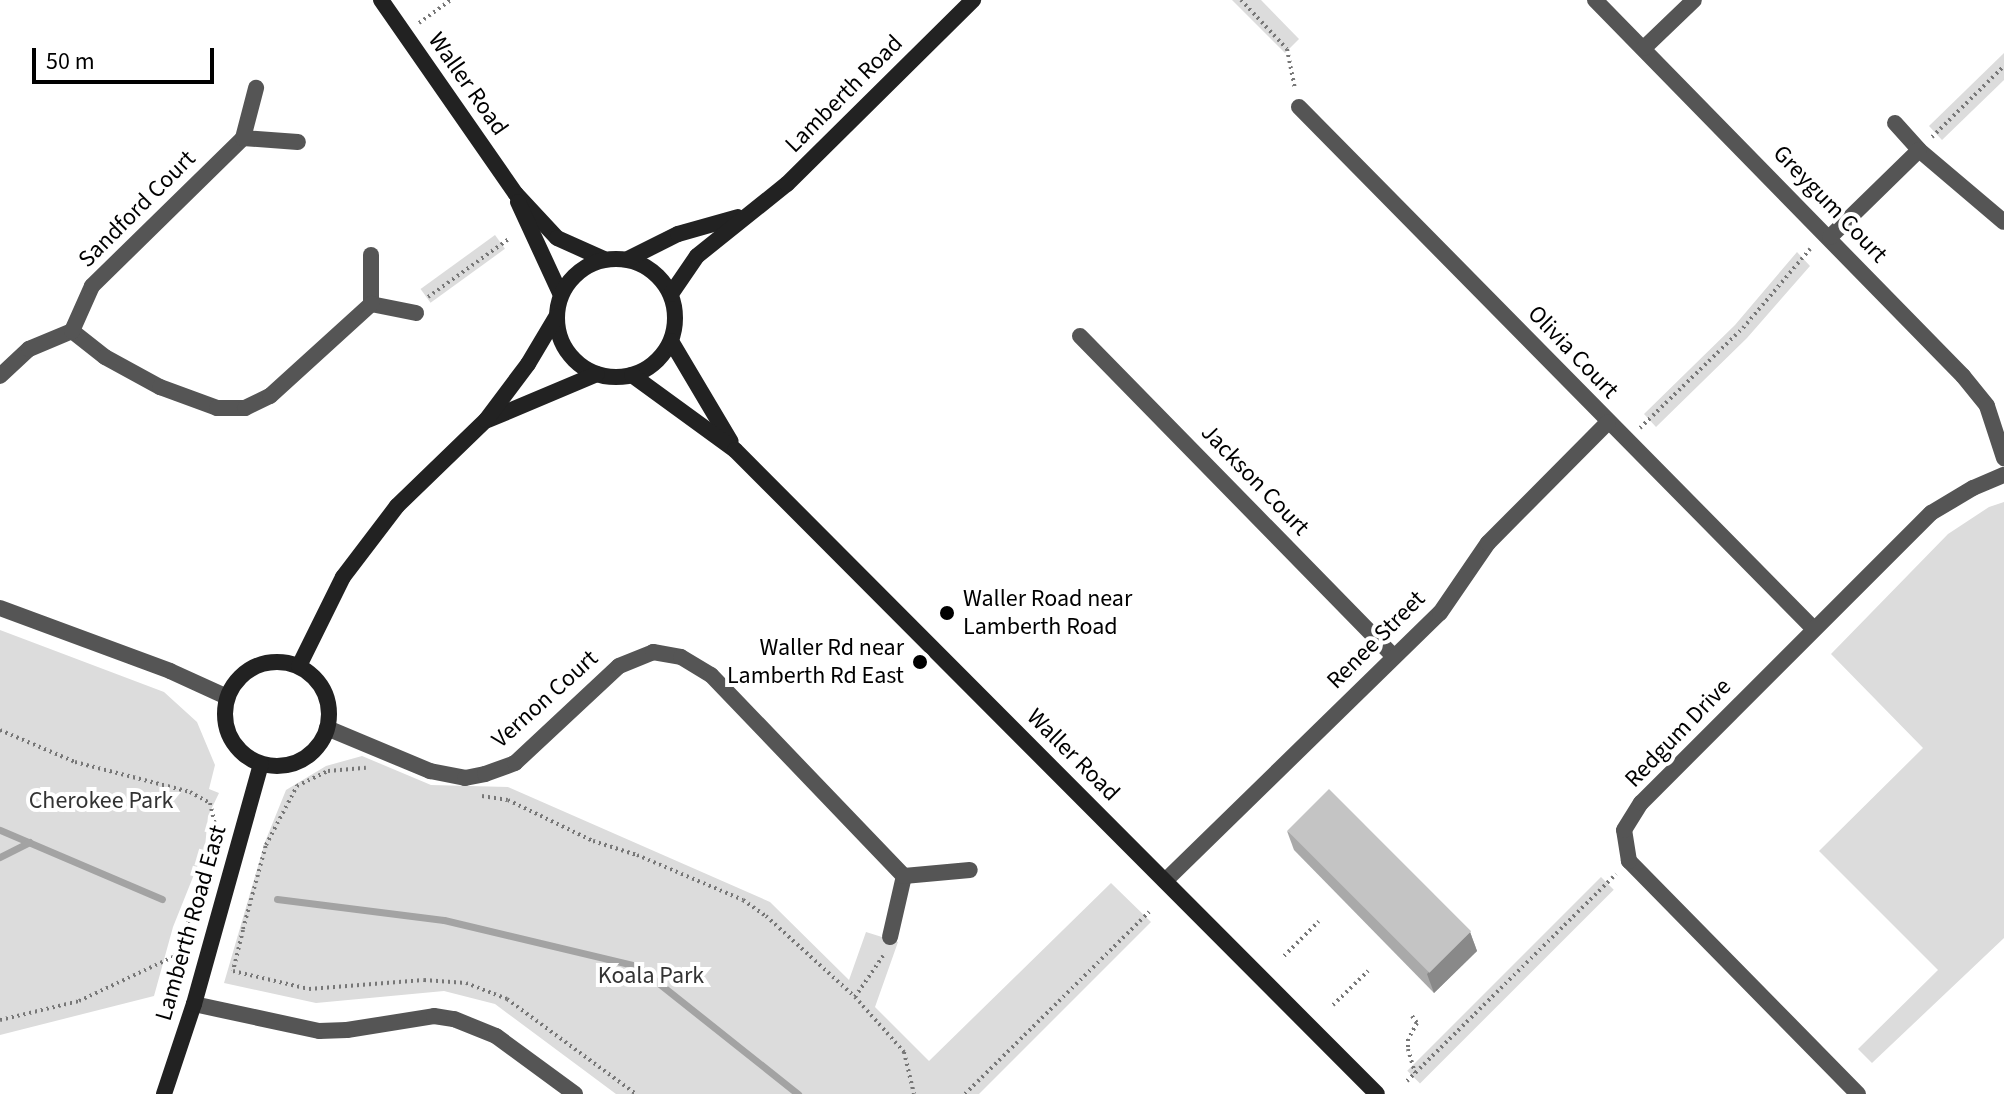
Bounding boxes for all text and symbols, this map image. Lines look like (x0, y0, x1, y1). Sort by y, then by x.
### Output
street label: Waller Road (422, 27, 514, 141)
street label: Lamberth Road (779, 29, 909, 159)
scale bar (36, 32, 218, 82)
text: 50 m (46, 44, 95, 79)
street label: Greygum Court (1767, 139, 1893, 269)
street label: Sandford Court (73, 145, 201, 273)
street label: Olivia Court (1522, 299, 1624, 405)
street label: Jackson Court (1195, 418, 1315, 542)
place label: Waller Road near Lamberth Road (963, 585, 1132, 641)
street label: Renee Street (1321, 585, 1431, 695)
marker: Waller Road near Lamberth Road (938, 604, 956, 622)
place label: Waller Rd near Lamberth Rd East (727, 634, 904, 690)
street label: Vernon Court (486, 644, 604, 754)
marker: Waller Rd near Lamberth Rd East (911, 653, 929, 671)
street label: Redgum Drive (1619, 672, 1737, 794)
street label: Waller Road (1021, 703, 1125, 807)
park label: Cherokee Park (29, 787, 173, 815)
street label: Lamberth Road East (149, 822, 233, 1024)
park label: Koala Park (598, 962, 704, 990)

